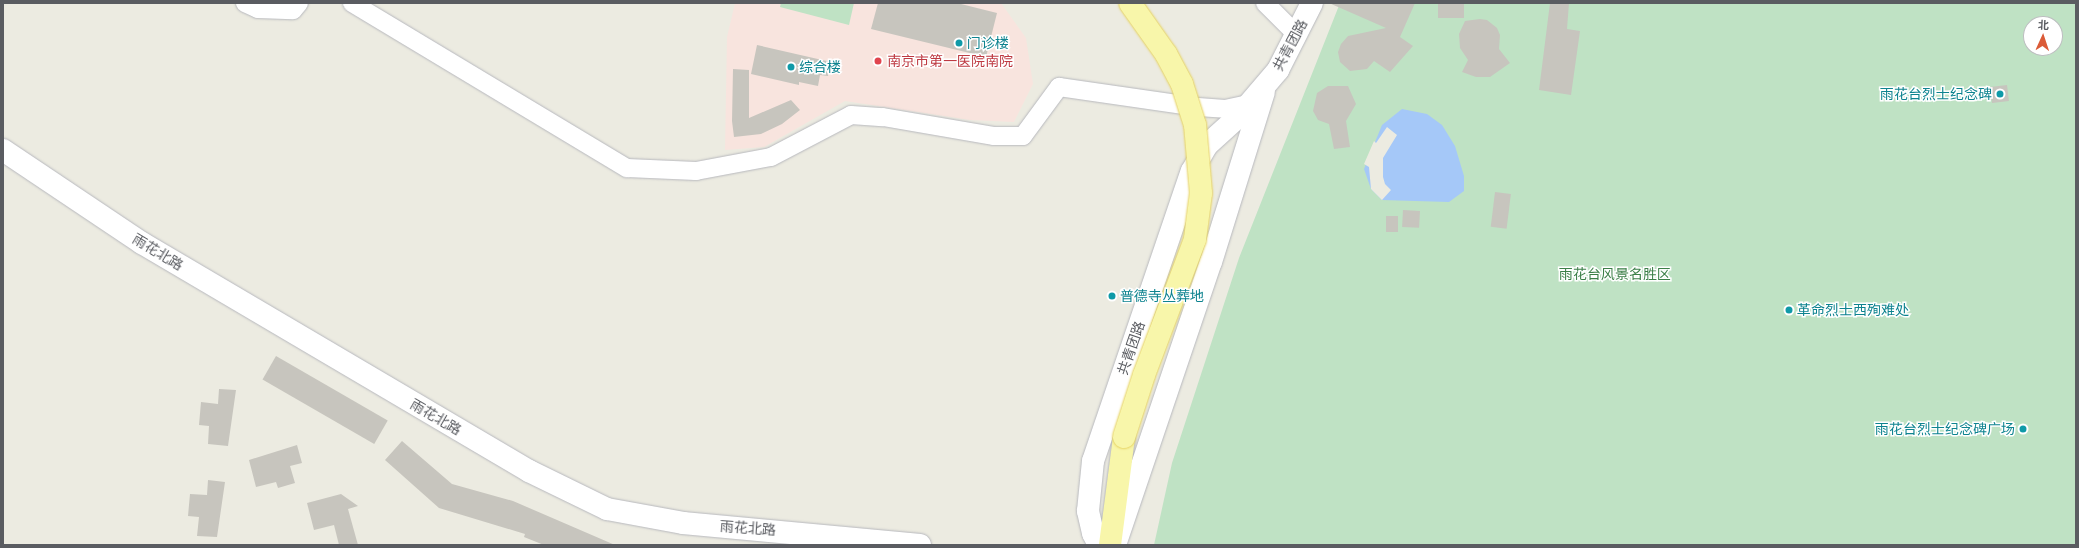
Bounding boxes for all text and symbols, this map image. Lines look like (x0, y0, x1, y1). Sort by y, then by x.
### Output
street label: 共青团路 (1269, 16, 1311, 74)
north arrow (2023, 16, 2063, 56)
text: 北 (2038, 18, 2049, 32)
place label: 门诊楼 (967, 35, 1009, 51)
marker: 门诊楼 (954, 38, 964, 48)
place label: 南京市第一医院南院 (887, 53, 1013, 69)
marker: 南京市第一医院南院 (872, 55, 884, 67)
place label: 综合楼 (799, 59, 841, 75)
marker: 综合楼 (786, 62, 796, 72)
place label: 雨花台烈士纪念碑 (1880, 86, 1992, 102)
marker: 雨花台烈士纪念碑 (1995, 89, 2005, 99)
street label: 雨花北路 (130, 230, 186, 274)
park label: 雨花台风景名胜区 (1559, 266, 1671, 282)
place label: 普德寺丛葬地 (1120, 288, 1204, 304)
marker: 普德寺丛葬地 (1107, 291, 1117, 301)
place label: 革命烈士西殉难处 (1797, 302, 1909, 318)
marker: 革命烈士西殉难处 (1784, 305, 1794, 315)
street label: 共青团路 (1114, 319, 1148, 377)
street label: 雨花北路 (408, 396, 464, 438)
place label: 雨花台烈士纪念碑广场 (1875, 421, 2015, 437)
marker: 雨花台烈士纪念碑广场 (2018, 424, 2028, 434)
street label: 雨花北路 (719, 518, 777, 538)

